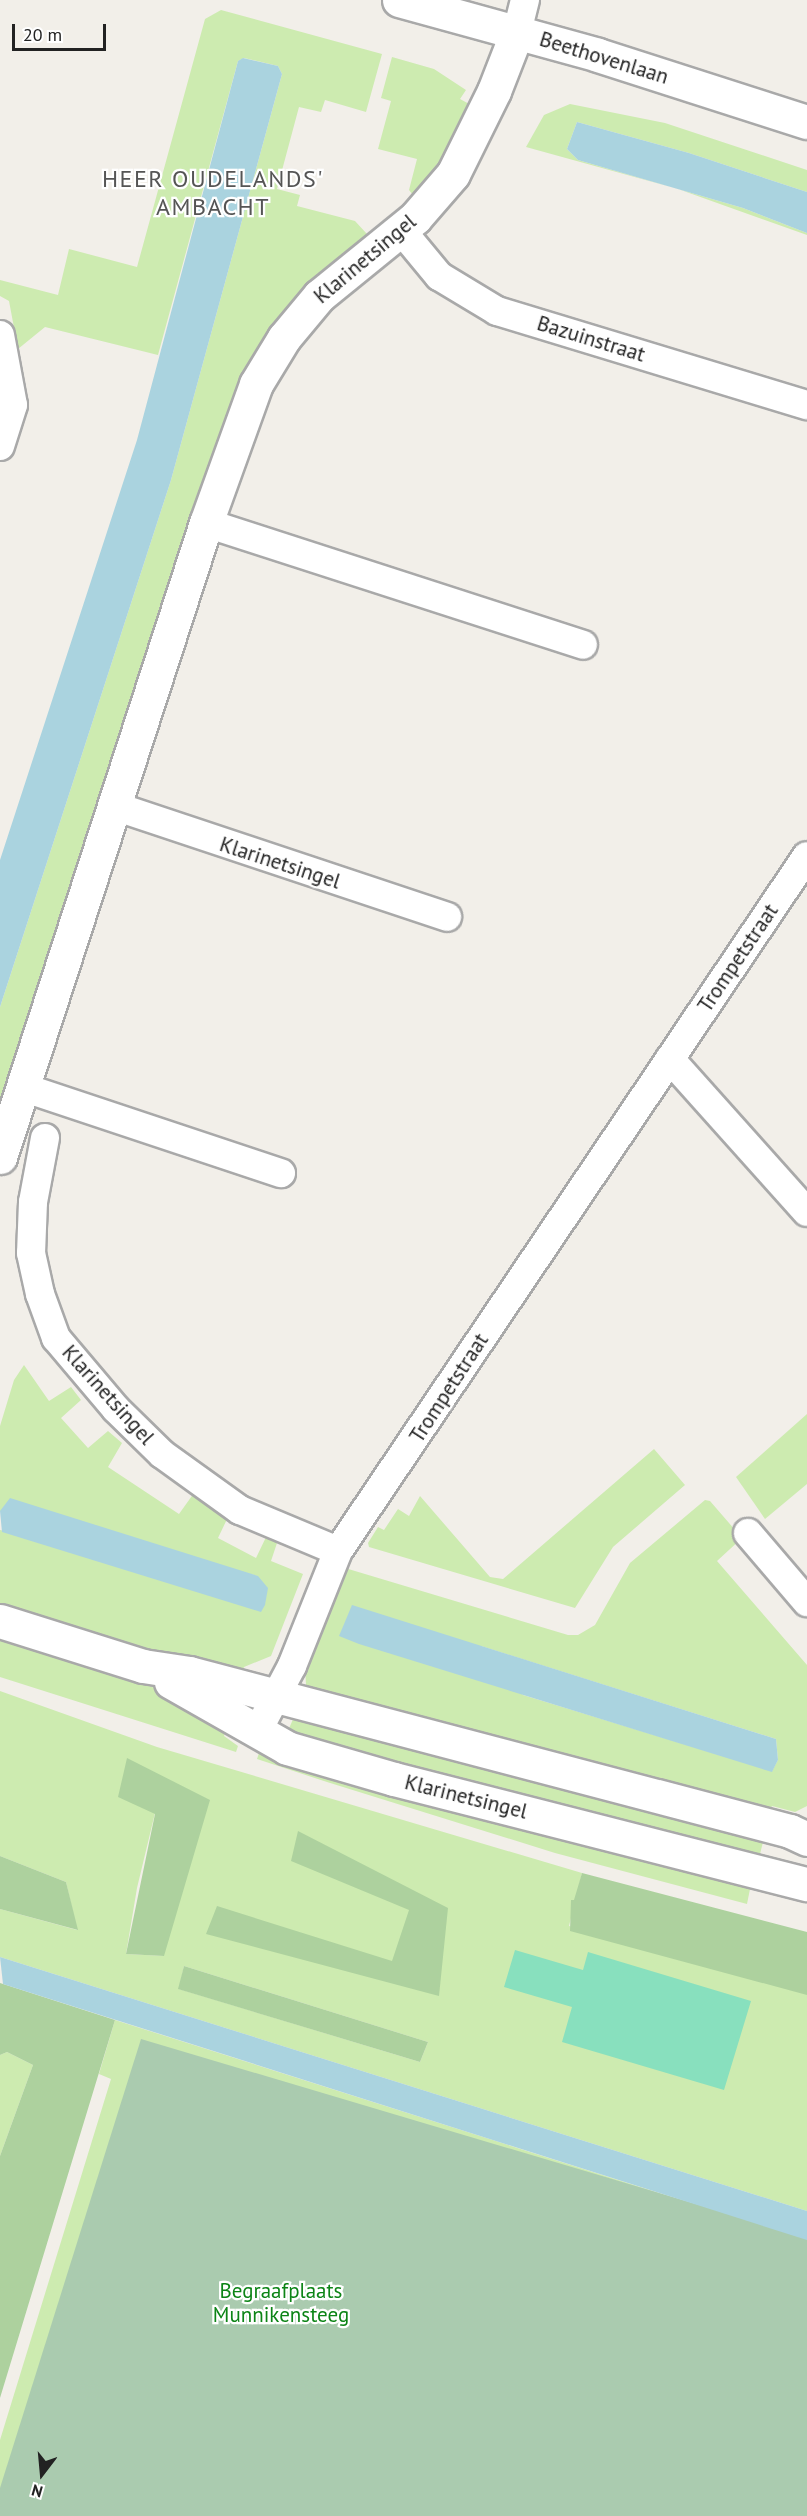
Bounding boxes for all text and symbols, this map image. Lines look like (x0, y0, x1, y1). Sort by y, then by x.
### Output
scale bar (15, 12, 110, 50)
text: 20 m (23, 23, 62, 46)
street label: Beethovenlaan (536, 26, 672, 90)
district label: HEER OUDELANDS' AMBACHT (102, 165, 324, 221)
street label: Klarinetsingel (309, 209, 421, 309)
street label: Bazuinstraat (534, 311, 648, 367)
street label: Klarinetsingel (216, 832, 344, 894)
street label: Trompetstraat (693, 899, 783, 1017)
street label: Trompetstraat (404, 1329, 494, 1447)
street label: Klarinetsingel (57, 1340, 159, 1450)
street label: Klarinetsingel (402, 1770, 530, 1824)
park label: Begraafplaats Munnikensteeg (213, 2278, 349, 2328)
north arrow (12, 2444, 72, 2504)
text: N (29, 2480, 45, 2502)

